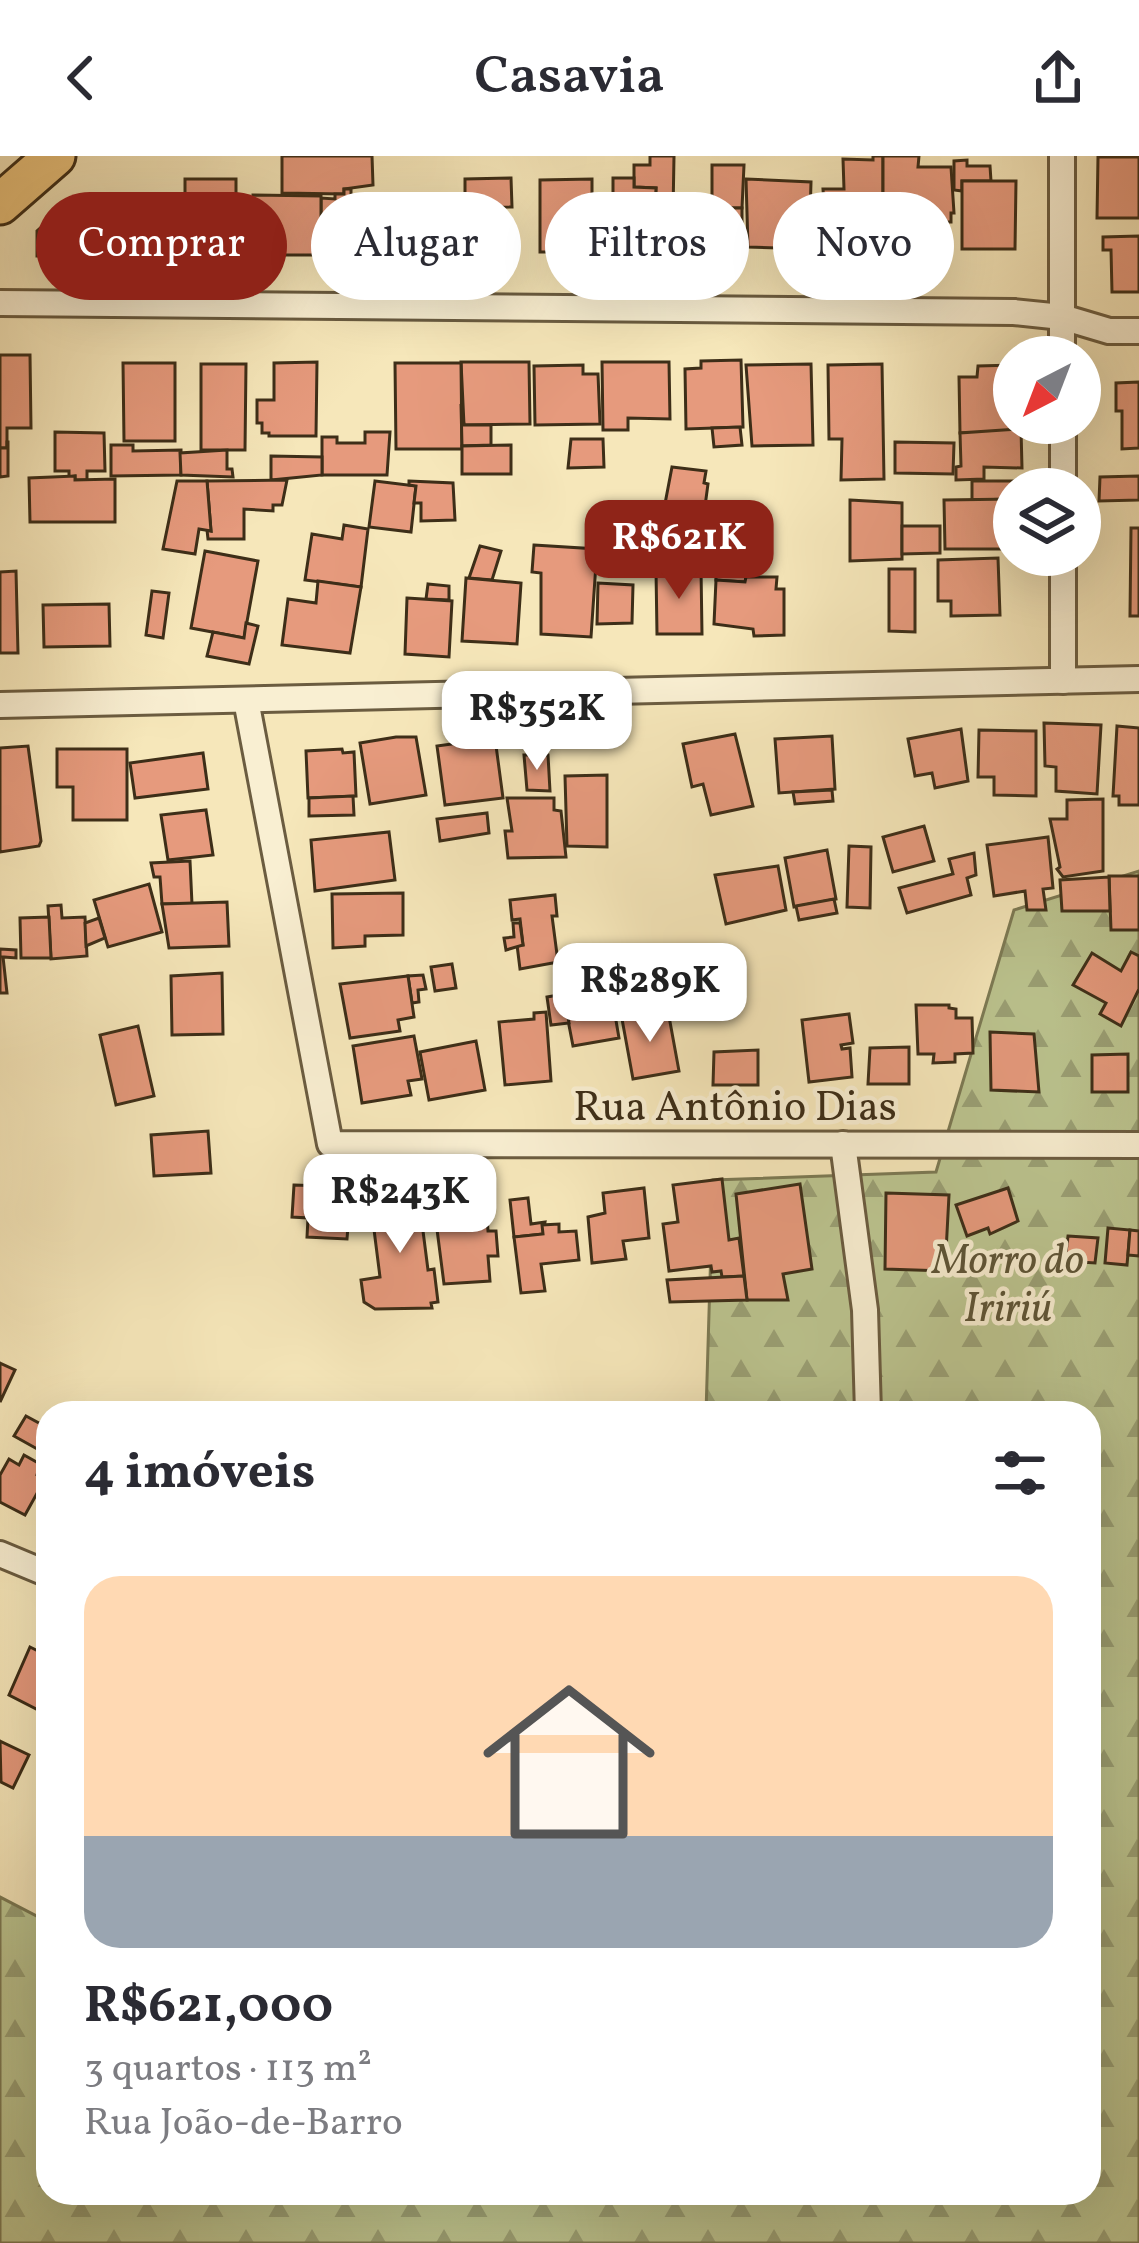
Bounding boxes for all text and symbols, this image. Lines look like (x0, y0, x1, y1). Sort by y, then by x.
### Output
text: Casavia (474, 41, 665, 116)
icon: back (48, 45, 114, 111)
icon: share (1025, 45, 1091, 111)
chip: Comprar (36, 192, 287, 300)
chip: Alugar (311, 192, 521, 300)
chip: Filtros (545, 192, 749, 300)
chip: Novo (773, 192, 954, 300)
north arrow (993, 336, 1101, 444)
map controls (993, 336, 1101, 576)
button: layers (993, 468, 1101, 576)
pin: R$621K (581, 500, 777, 602)
text: R$621K (612, 512, 746, 566)
pin: R$352K (439, 671, 635, 773)
text: R$352K (469, 683, 605, 737)
pin: R$289K (552, 943, 748, 1045)
text: R$289K (580, 955, 720, 1009)
street label: Rua Antônio Dias (573, 1080, 897, 1139)
pin: R$243K (302, 1154, 498, 1256)
text: R$243K (330, 1166, 470, 1220)
park label: Morro do Iririú (930, 1233, 1084, 1340)
text: 4 imóveis (84, 1438, 315, 1509)
icon: filters (987, 1440, 1053, 1506)
icon: home (461, 1654, 677, 1870)
text: R$621,000 (84, 1972, 333, 2043)
text: 3 quartos · 113 m² (84, 2043, 372, 2097)
text: Rua João-de-Barro (84, 2097, 403, 2151)

